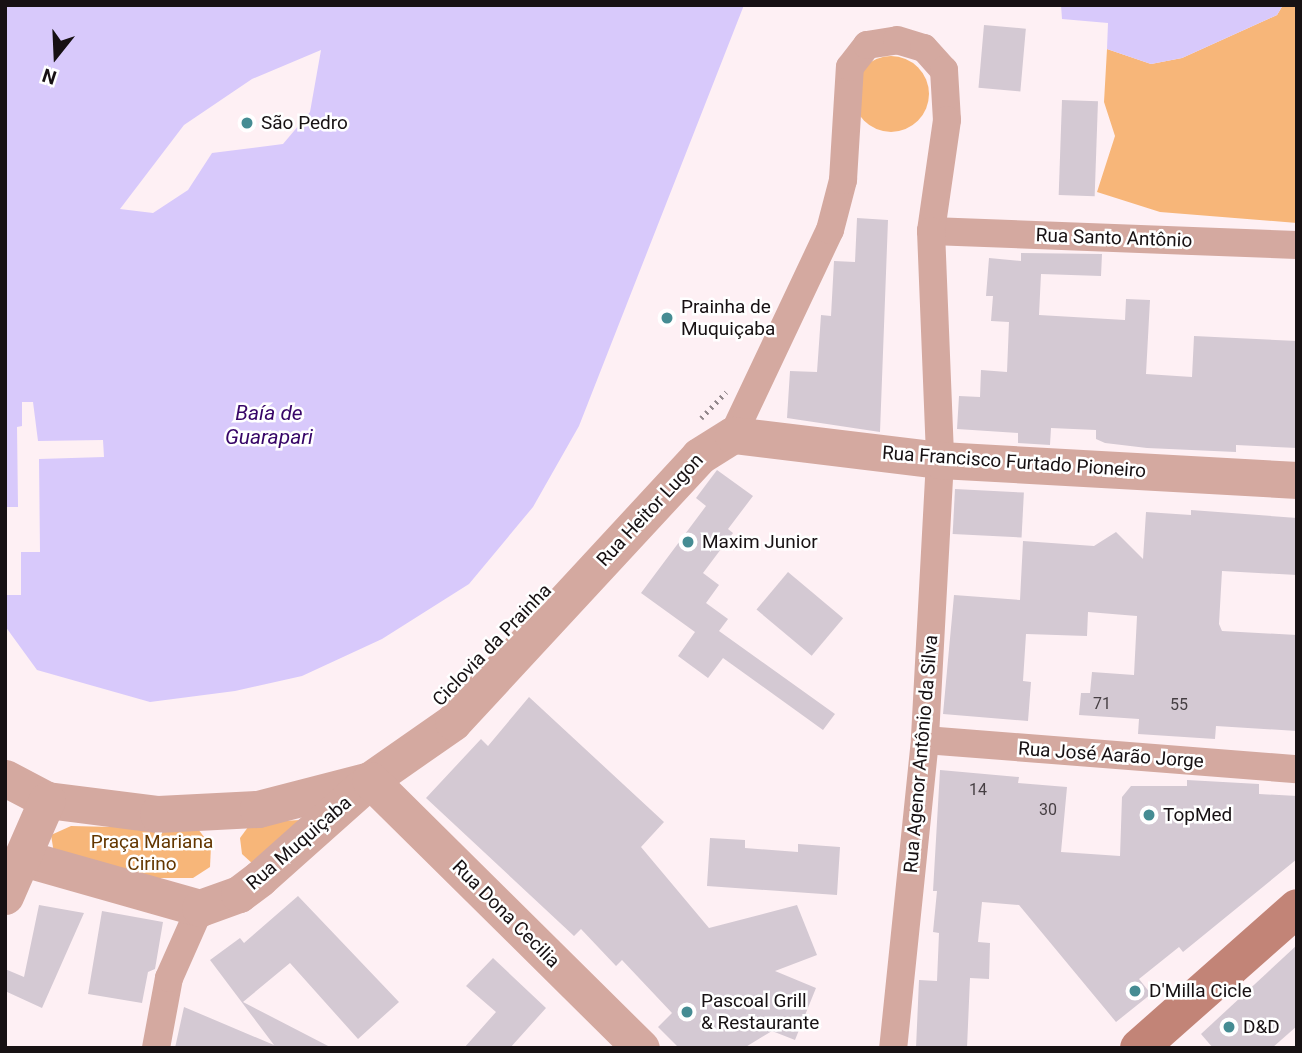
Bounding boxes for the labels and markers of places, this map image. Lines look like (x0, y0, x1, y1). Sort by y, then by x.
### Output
place label: São Pedro (261, 112, 348, 134)
marker: São Pedro (239, 115, 255, 131)
place label: Prainha de Muquiçaba (681, 296, 775, 340)
marker: Prainha de Muquiçaba (659, 310, 675, 326)
place label: Maxim Junior (702, 531, 818, 553)
marker: Maxim Junior (680, 534, 696, 550)
place label: TopMed (1163, 804, 1232, 826)
marker: TopMed (1141, 807, 1157, 823)
place label: D'Milla Cicle (1149, 980, 1252, 1002)
marker: D'Milla Cicle (1127, 983, 1143, 999)
place label: Pascoal Grill & Restaurante (701, 990, 819, 1034)
marker: Pascoal Grill & Restaurante (679, 1004, 695, 1020)
place label: D&D (1243, 1016, 1280, 1038)
marker: D&D (1221, 1019, 1237, 1035)

